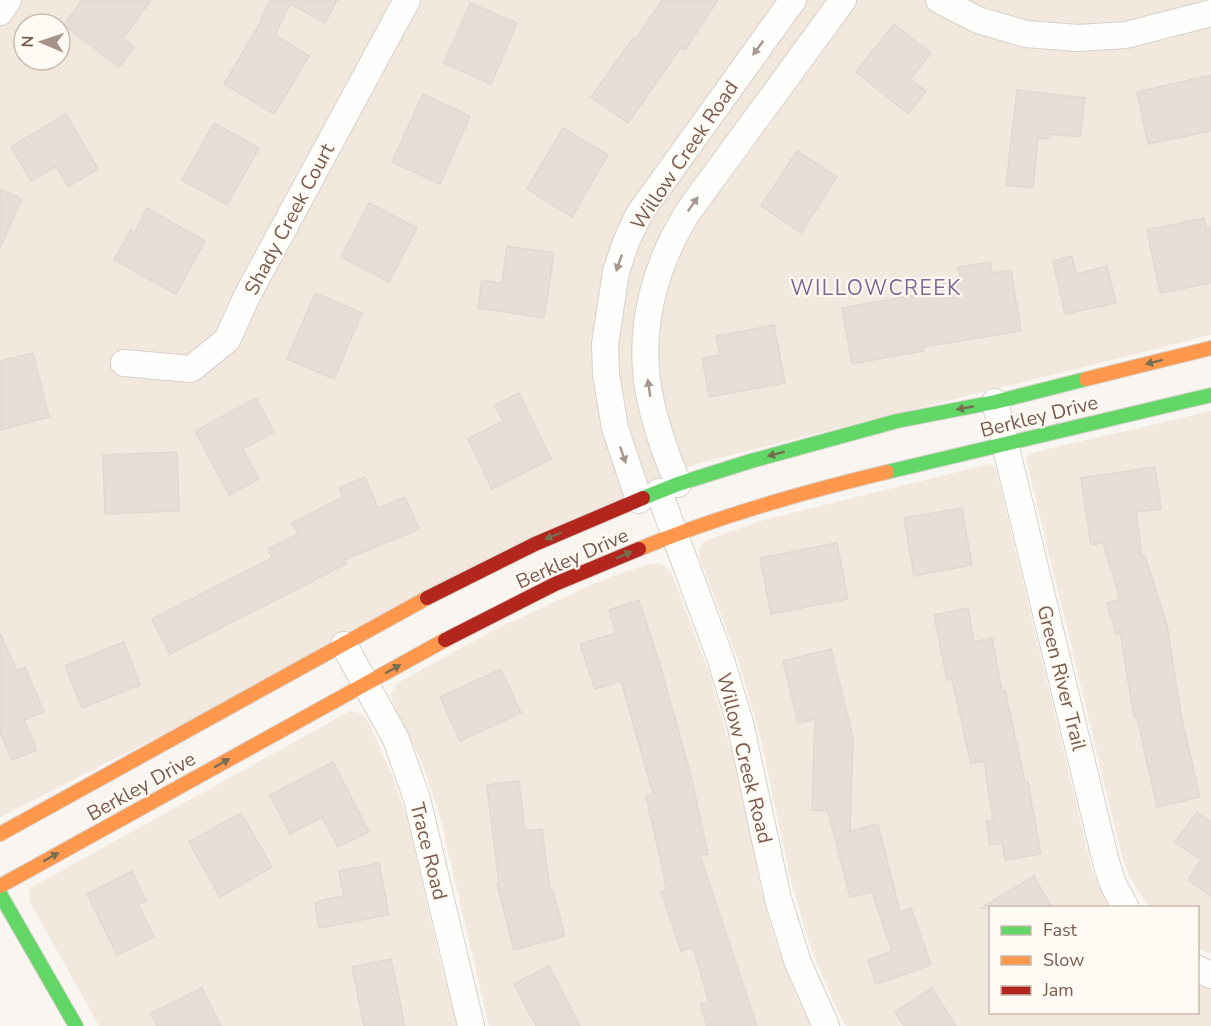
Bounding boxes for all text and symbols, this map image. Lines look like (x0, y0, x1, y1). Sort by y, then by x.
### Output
north arrow (12, 12, 72, 72)
text: N (17, 35, 39, 48)
one-way arrow (753, 40, 765, 55)
street label: Willow Creek Road (624, 75, 744, 235)
street label: Shady Creek Court (238, 138, 341, 300)
one-way arrow (687, 196, 699, 211)
one-way arrow (613, 254, 623, 272)
district label: WILLOWCREEK (790, 274, 962, 302)
one-way arrow (1145, 357, 1163, 367)
one-way arrow (644, 379, 653, 398)
street label: Berkley Drive (977, 389, 1101, 444)
one-way arrow (955, 404, 974, 413)
one-way arrow (619, 446, 629, 464)
one-way arrow (766, 450, 785, 460)
street label: Berkley Drive (512, 522, 633, 595)
one-way arrow (544, 531, 562, 541)
one-way arrow (615, 550, 633, 560)
street label: Green River Trail (1030, 602, 1093, 754)
one-way arrow (385, 664, 401, 675)
street label: Willow Creek Road (710, 670, 779, 846)
street label: Berkley Drive (82, 745, 200, 827)
one-way arrow (214, 758, 231, 768)
street label: Trace Road (403, 800, 454, 903)
one-way arrow (43, 852, 60, 862)
legend (989, 906, 1199, 1014)
text: Fast (1043, 918, 1078, 942)
text: Slow (1043, 948, 1084, 972)
text: Jam (1042, 978, 1074, 1002)

